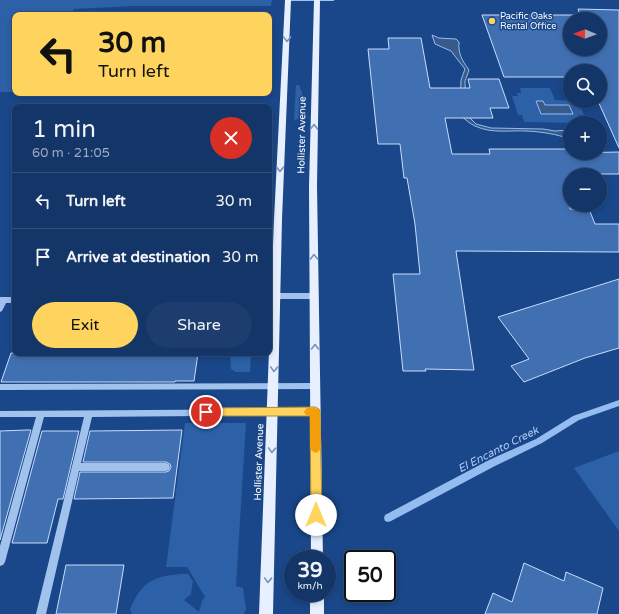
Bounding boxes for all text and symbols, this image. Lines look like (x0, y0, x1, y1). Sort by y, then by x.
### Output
place label: Pacific Oaks Rental Office (500, 11, 556, 32)
north arrow (563, 12, 607, 56)
map controls (563, 12, 607, 212)
marker: Pacific Oaks Rental Office (487, 16, 497, 26)
text: 30 m (98, 26, 166, 60)
icon: left (32, 28, 84, 80)
one-way arrow (283, 36, 291, 42)
text: Turn left (98, 60, 170, 82)
button: search (563, 64, 607, 108)
street label: Hollister Avenue (295, 96, 309, 174)
text: 1 min (32, 115, 96, 144)
button: + (563, 116, 607, 160)
button: close (210, 117, 252, 159)
one-way arrow (310, 124, 318, 130)
text: 60 m · 21:05 (32, 145, 110, 161)
one-way arrow (276, 166, 285, 172)
button: − (563, 168, 607, 212)
icon: left (32, 190, 54, 212)
text: Turn left (66, 192, 126, 210)
text: 30 m (215, 192, 252, 210)
icon: arrive (32, 246, 54, 268)
text: Arrive at destination (66, 248, 210, 266)
text: 30 m (222, 248, 259, 266)
one-way arrow (310, 254, 318, 260)
button: Exit (32, 302, 138, 348)
button: Share (146, 302, 252, 348)
one-way arrow (311, 344, 319, 350)
one-way arrow (270, 366, 279, 372)
pin (189, 395, 223, 429)
icon: arrive (195, 401, 217, 423)
street label: Hollister Avenue (252, 423, 266, 501)
water label: El Encanto Creek (456, 423, 542, 475)
one-way arrow (268, 447, 276, 453)
position arrow (295, 494, 337, 536)
speed limit sign: 50 (344, 550, 396, 602)
text: 39 (297, 559, 323, 583)
one-way arrow (263, 577, 272, 583)
text: km/h (297, 580, 323, 592)

